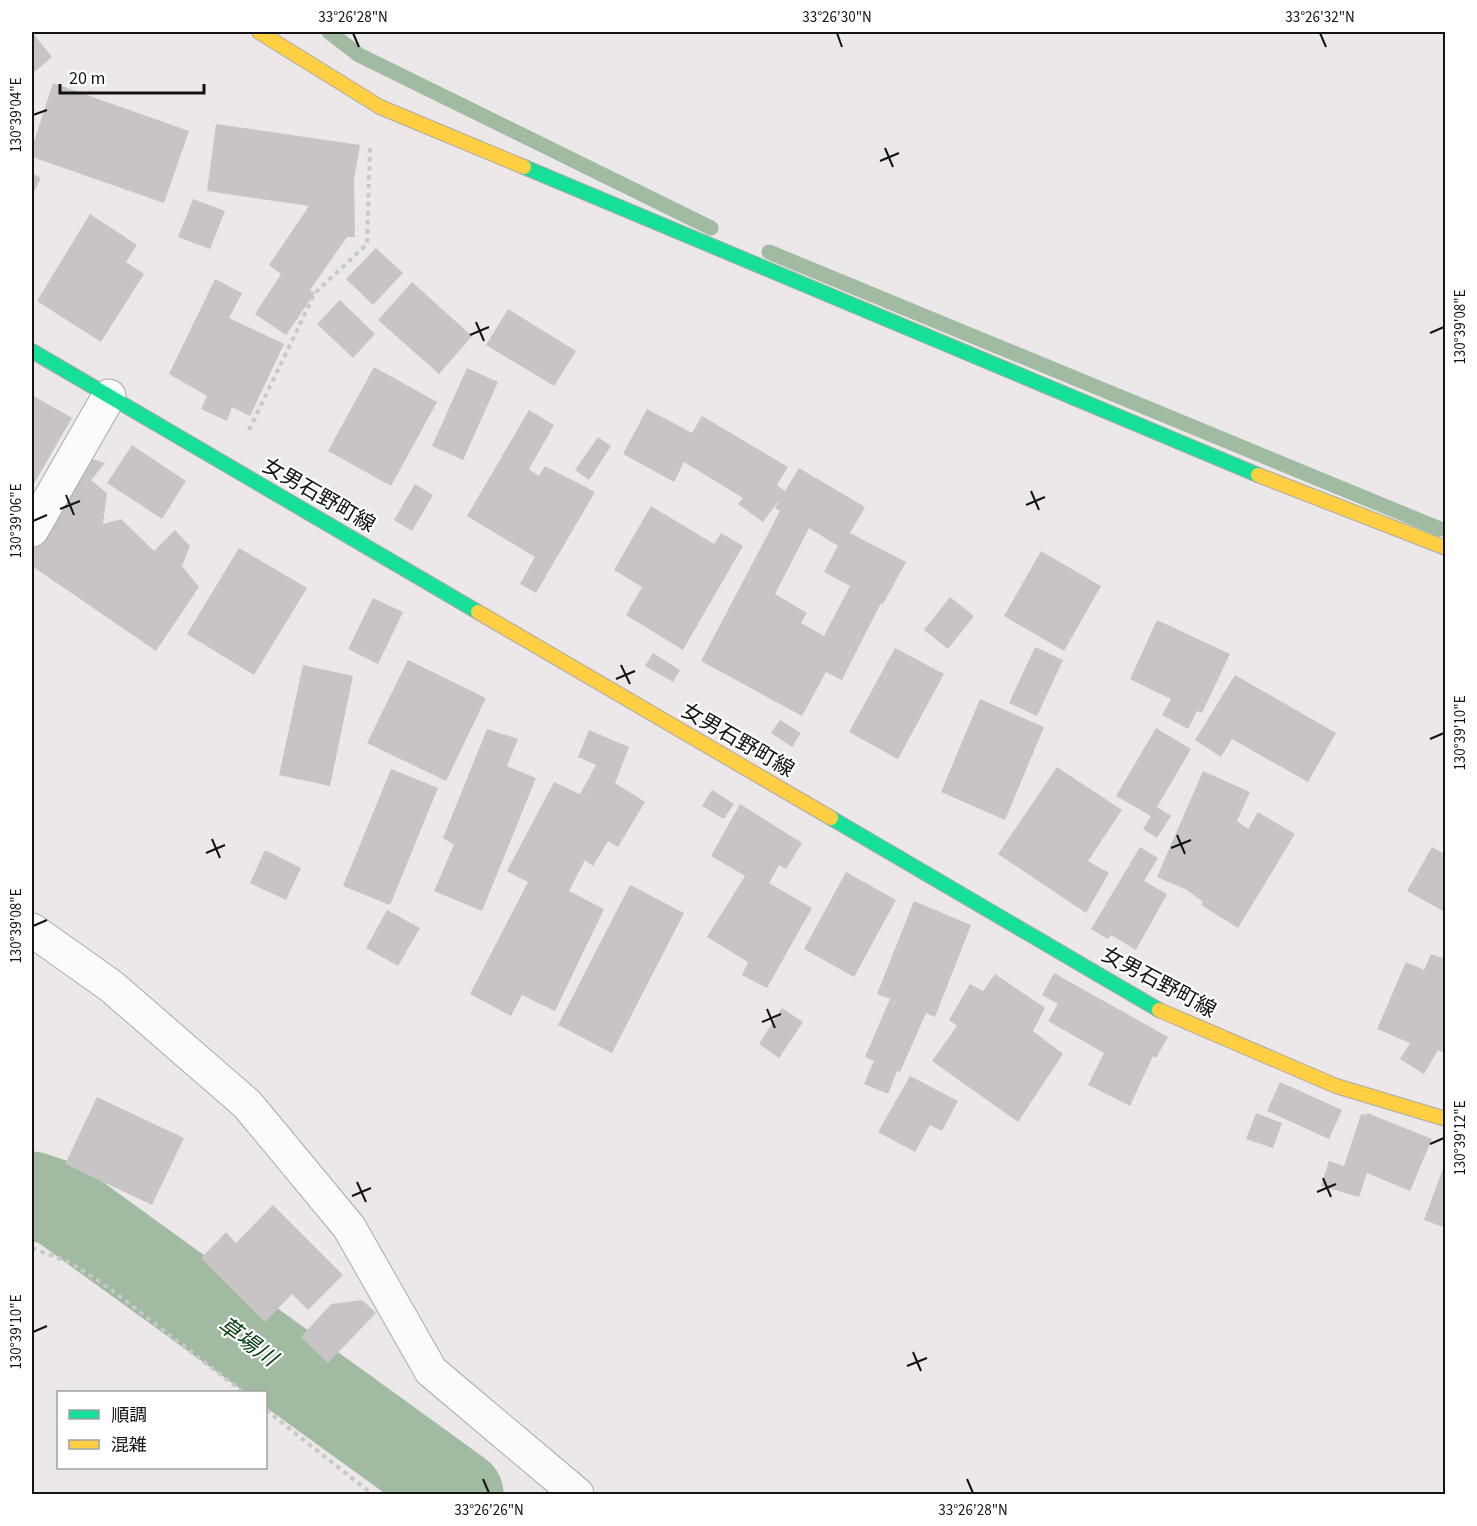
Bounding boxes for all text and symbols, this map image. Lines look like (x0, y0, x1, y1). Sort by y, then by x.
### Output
text: 33°26'28"N (318, 7, 388, 28)
text: 33°26'30"N (802, 7, 872, 28)
text: 33°26'32"N (1285, 7, 1355, 28)
scale bar (60, 57, 204, 95)
text: 20 m (69, 66, 105, 91)
text: 130°39'04"E (6, 77, 27, 153)
text: 130°39'08"E (1450, 289, 1471, 365)
street label: 女男石野町線 (257, 451, 381, 539)
text: 130°39'06"E (6, 483, 27, 559)
text: 130°39'10"E (1450, 695, 1471, 771)
street label: 女男石野町線 (676, 696, 800, 784)
text: 130°39'08"E (6, 888, 27, 964)
street label: 女男石野町線 (1096, 939, 1222, 1025)
text: 130°39'12"E (1450, 1100, 1471, 1176)
text: 130°39'10"E (6, 1294, 27, 1370)
water label: 草場川 (211, 1309, 285, 1375)
legend (57, 1391, 267, 1469)
text: 順調 (111, 1403, 147, 1428)
text: 混雑 (111, 1433, 147, 1458)
text: 33°26'26"N (454, 1500, 524, 1521)
text: 33°26'28"N (938, 1500, 1008, 1521)

